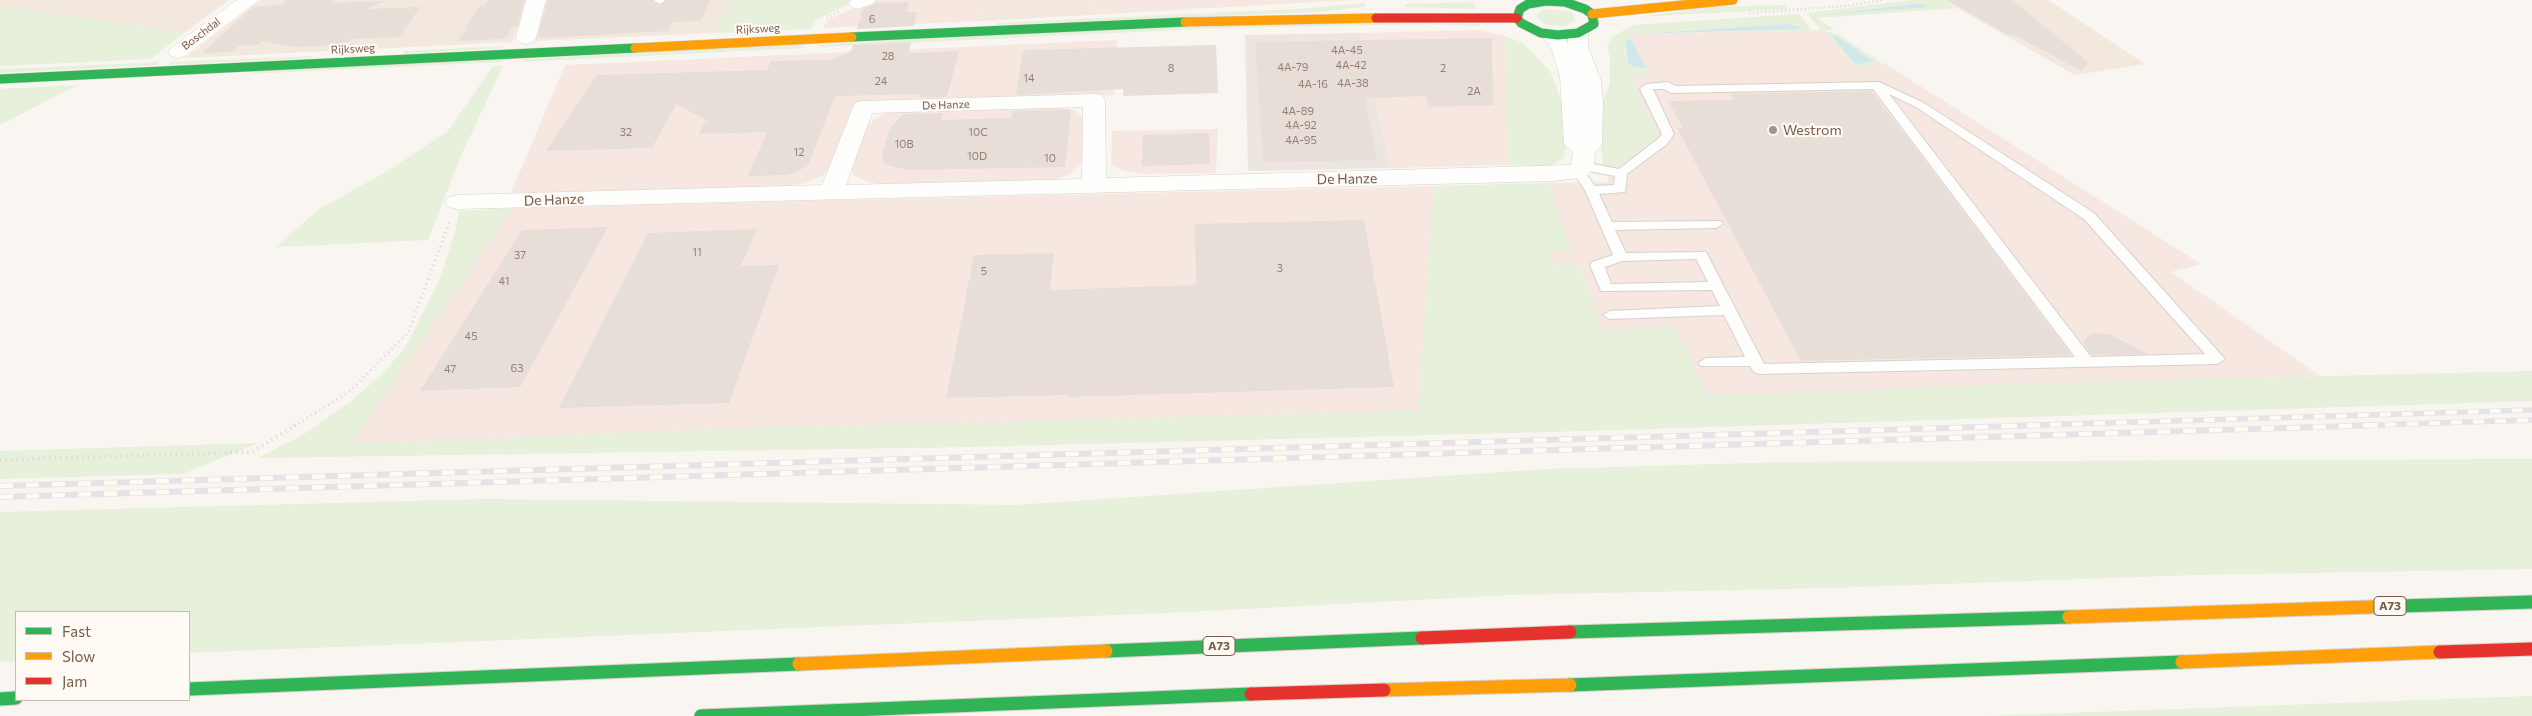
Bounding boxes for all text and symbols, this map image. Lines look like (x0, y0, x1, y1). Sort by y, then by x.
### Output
house number: 6 (869, 12, 875, 26)
street label: Boschdal (179, 15, 223, 53)
street label: Rijksweg (736, 21, 780, 37)
street label: Rijksweg (331, 41, 375, 57)
house number: 4A-45 (1331, 43, 1363, 57)
house number: 28 (882, 49, 894, 63)
house number: 4A-42 (1335, 58, 1367, 72)
house number: 4A-79 (1277, 60, 1309, 74)
house number: 8 (1168, 61, 1174, 75)
house number: 2 (1440, 61, 1446, 75)
house number: 14 (1023, 71, 1035, 85)
house number: 24 (875, 74, 887, 88)
house number: 4A-38 (1337, 76, 1369, 90)
house number: 4A-16 (1298, 77, 1328, 91)
house number: 2A (1467, 84, 1481, 98)
street label: De Hanze (922, 98, 970, 112)
house number: 4A-89 (1282, 104, 1314, 118)
house number: 4A-92 (1285, 118, 1317, 132)
place label: Westrom (1783, 122, 1842, 138)
marker: Westrom (1767, 124, 1779, 136)
house number: 32 (620, 125, 632, 139)
house number: 10C (968, 125, 988, 139)
house number: 4A-95 (1285, 133, 1317, 147)
house number: 10B (895, 137, 913, 151)
house number: 12 (794, 145, 804, 159)
house number: 10D (967, 149, 987, 163)
house number: 10 (1044, 151, 1056, 165)
street label: De Hanze (1317, 170, 1377, 188)
street label: De Hanze (523, 191, 585, 209)
house number: 11 (692, 245, 702, 259)
house number: 37 (514, 248, 526, 262)
house number: 3 (1277, 261, 1283, 275)
house number: 5 (981, 264, 987, 278)
house number: 41 (499, 274, 509, 288)
house number: 45 (465, 329, 477, 343)
house number: 63 (511, 361, 523, 375)
house number: 47 (444, 362, 456, 376)
road number: A73 (2374, 596, 2406, 616)
legend (15, 611, 190, 701)
text: Fast (62, 622, 91, 640)
road number: A73 (1203, 636, 1235, 656)
text: Slow (62, 647, 95, 665)
text: Jam (62, 672, 87, 690)

